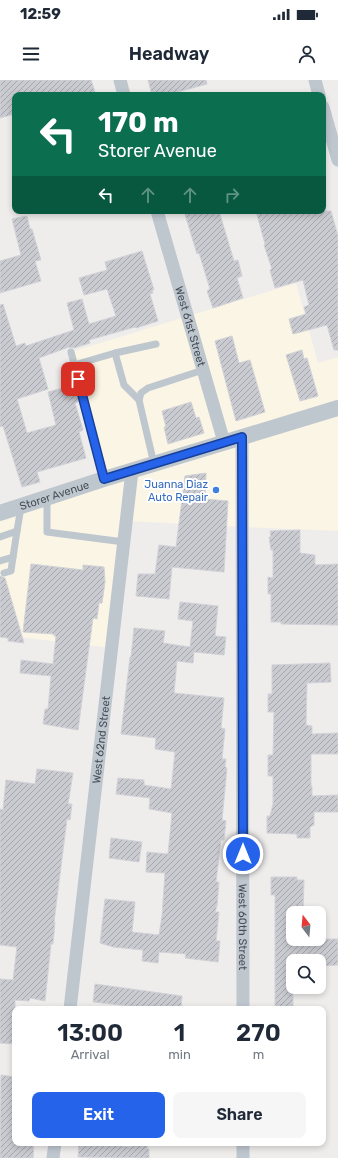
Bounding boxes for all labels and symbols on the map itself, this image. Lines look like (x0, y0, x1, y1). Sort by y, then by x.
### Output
street label: West 61st Street (172, 285, 208, 369)
pin (61, 362, 95, 396)
street label: Storer Avenue (18, 478, 91, 513)
place label: Juanna Diaz Auto Repair (144, 478, 209, 504)
marker: Juanna Diaz Auto Repair (211, 485, 221, 495)
street label: West 62nd Street (90, 695, 113, 784)
position arrow (222, 833, 264, 875)
street label: West 60th Street (236, 884, 249, 971)
north arrow (286, 906, 326, 946)

